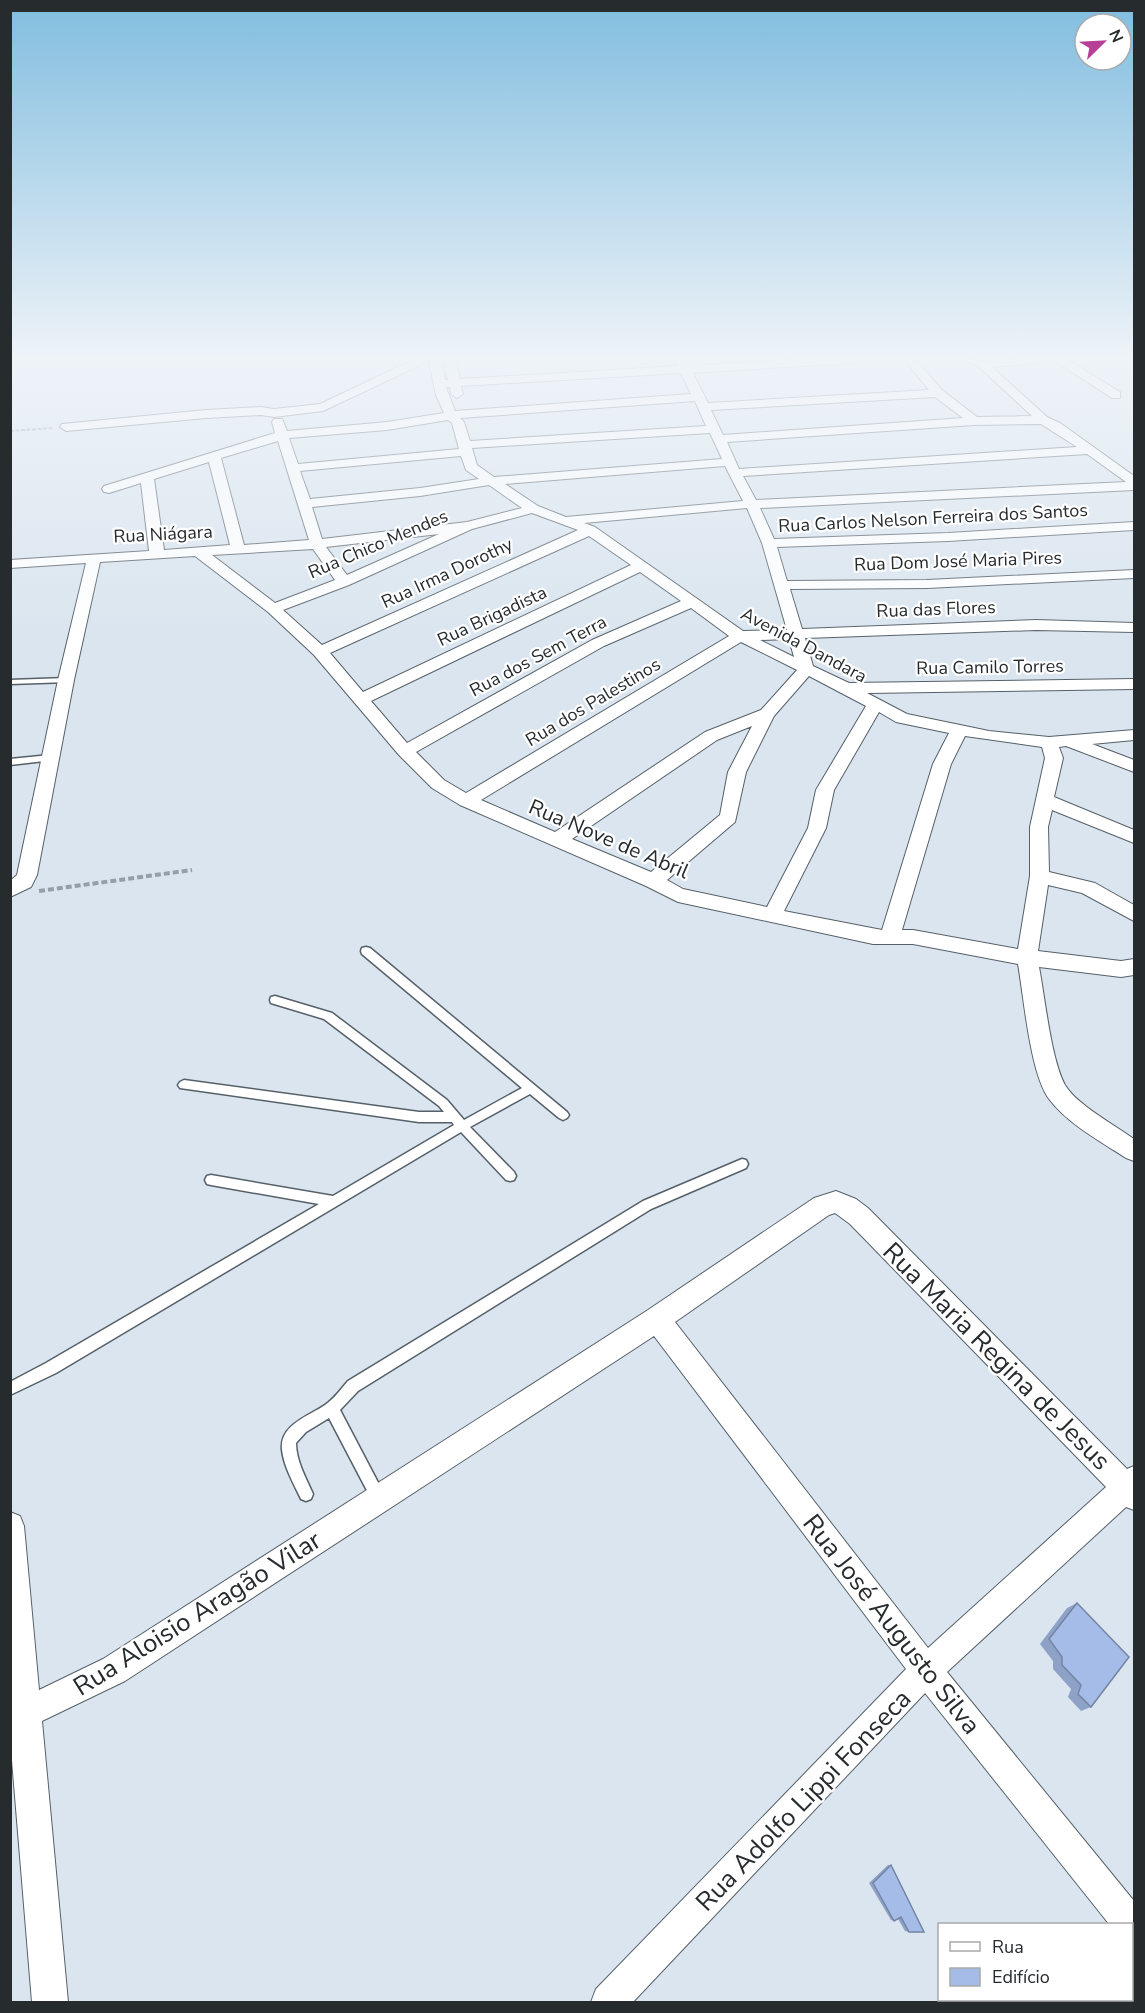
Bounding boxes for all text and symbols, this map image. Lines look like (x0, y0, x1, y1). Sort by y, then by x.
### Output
north arrow (1073, 12, 1133, 72)
text: N (1103, 26, 1128, 46)
street label: Rua Carlos Nelson Ferreira dos Santos (778, 498, 1088, 538)
street label: Rua Chico Mendes (304, 504, 452, 584)
street label: Rua Niágara (113, 519, 213, 549)
street label: Rua Irma Dorothy (377, 532, 517, 614)
street label: Rua Dom José Maria Pires (854, 545, 1062, 577)
street label: Rua Brigadista (433, 580, 551, 652)
street label: Rua das Flores (876, 595, 996, 623)
street label: Avenida Dandara (737, 602, 871, 688)
street label: Rua dos Sem Terra (465, 610, 611, 702)
street label: Rua dos Palestinos (521, 652, 665, 752)
street label: Rua Camilo Torres (916, 654, 1064, 680)
street label: Rua Nove de Abril (525, 793, 694, 886)
street label: Rua Maria Regina de Jesus (875, 1235, 1118, 1478)
street label: Rua José Augusto Silva (795, 1507, 989, 1742)
street label: Rua Aloisio Aragão Vilar (67, 1522, 328, 1704)
street label: Rua Adolfo Lippi Fonseca (688, 1682, 919, 1919)
legend (938, 1923, 1133, 2001)
text: Rua (992, 1935, 1024, 1959)
text: Edifício (992, 1965, 1050, 1989)

